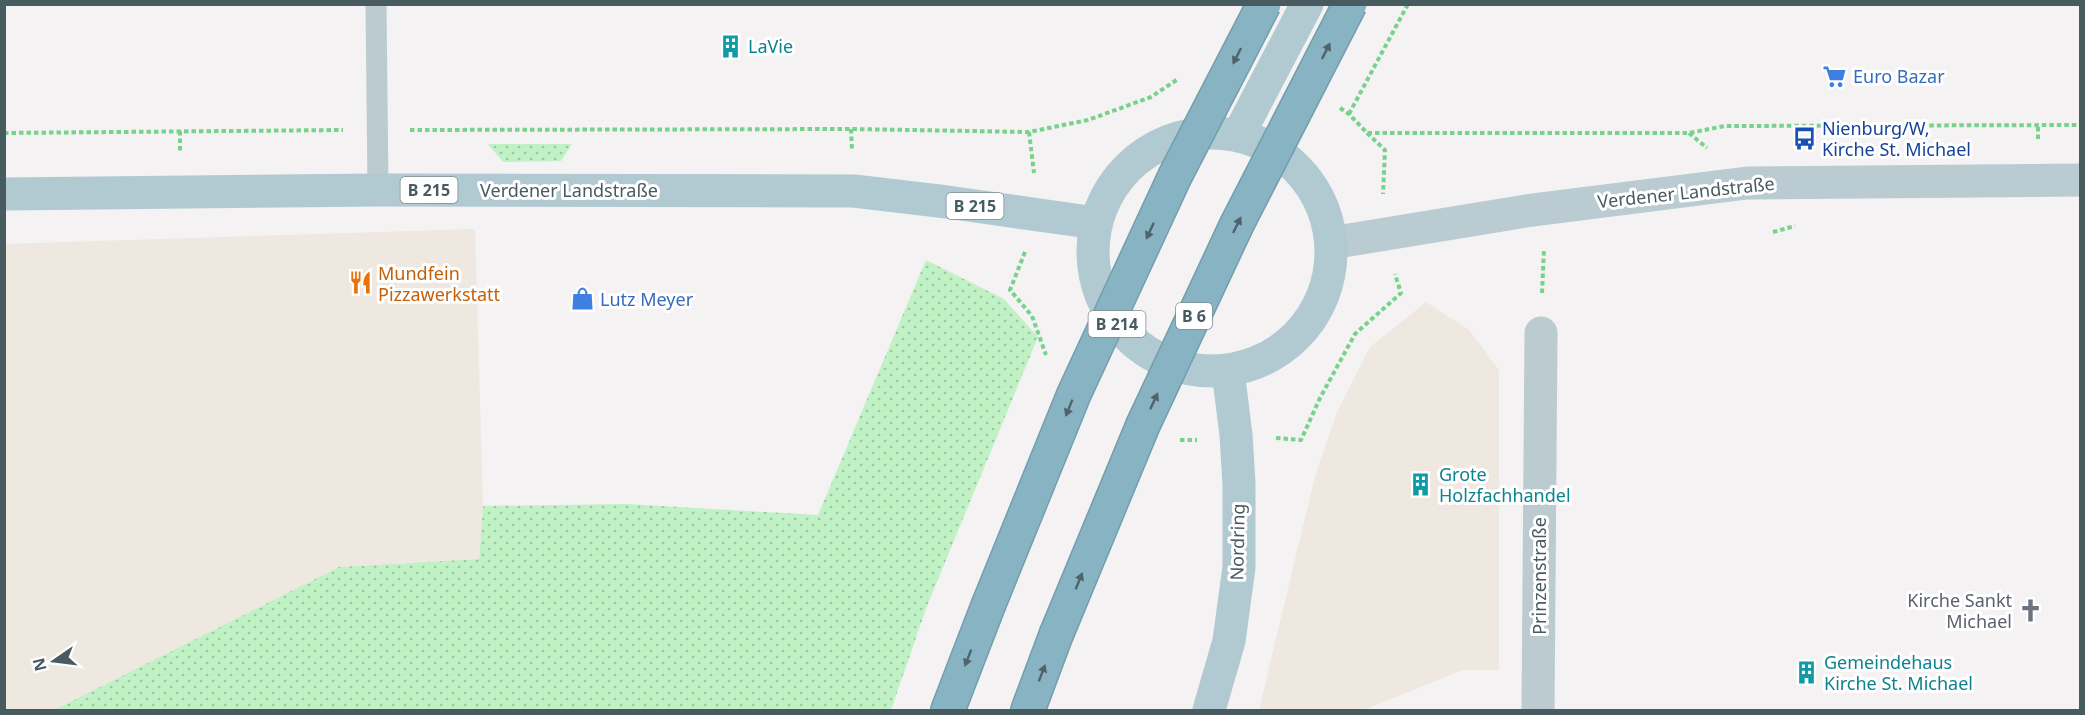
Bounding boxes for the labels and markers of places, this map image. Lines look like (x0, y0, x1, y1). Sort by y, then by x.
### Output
building icon: LaVie (717, 33, 743, 59)
place label: LaVie (748, 34, 793, 58)
supermarket icon: Euro Bazar (1822, 63, 1848, 89)
place label: Euro Bazar (1853, 64, 1945, 88)
place label: Nienburg/W, Kirche St. Michael (1822, 116, 1971, 161)
bus stop icon: Nienburg/W, Kirche St. Michael (1791, 125, 1817, 151)
place label: Mundfein Pizzawerkstatt (378, 261, 501, 306)
restaurant icon: Mundfein Pizzawerkstatt (347, 270, 373, 296)
shop icon: Lutz Meyer (569, 286, 595, 312)
place label: Lutz Meyer (600, 287, 694, 311)
place label: Grote Holzfachhandel (1439, 462, 1571, 507)
building icon: Grote Holzfachhandel (1408, 471, 1434, 497)
place label: Kirche Sankt Michael (1907, 588, 2012, 633)
church icon: Kirche Sankt Michael (2017, 597, 2043, 623)
place label: Gemeindehaus Kirche St. Michael (1824, 650, 1973, 695)
building icon: Gemeindehaus Kirche St. Michael (1793, 659, 1819, 685)

